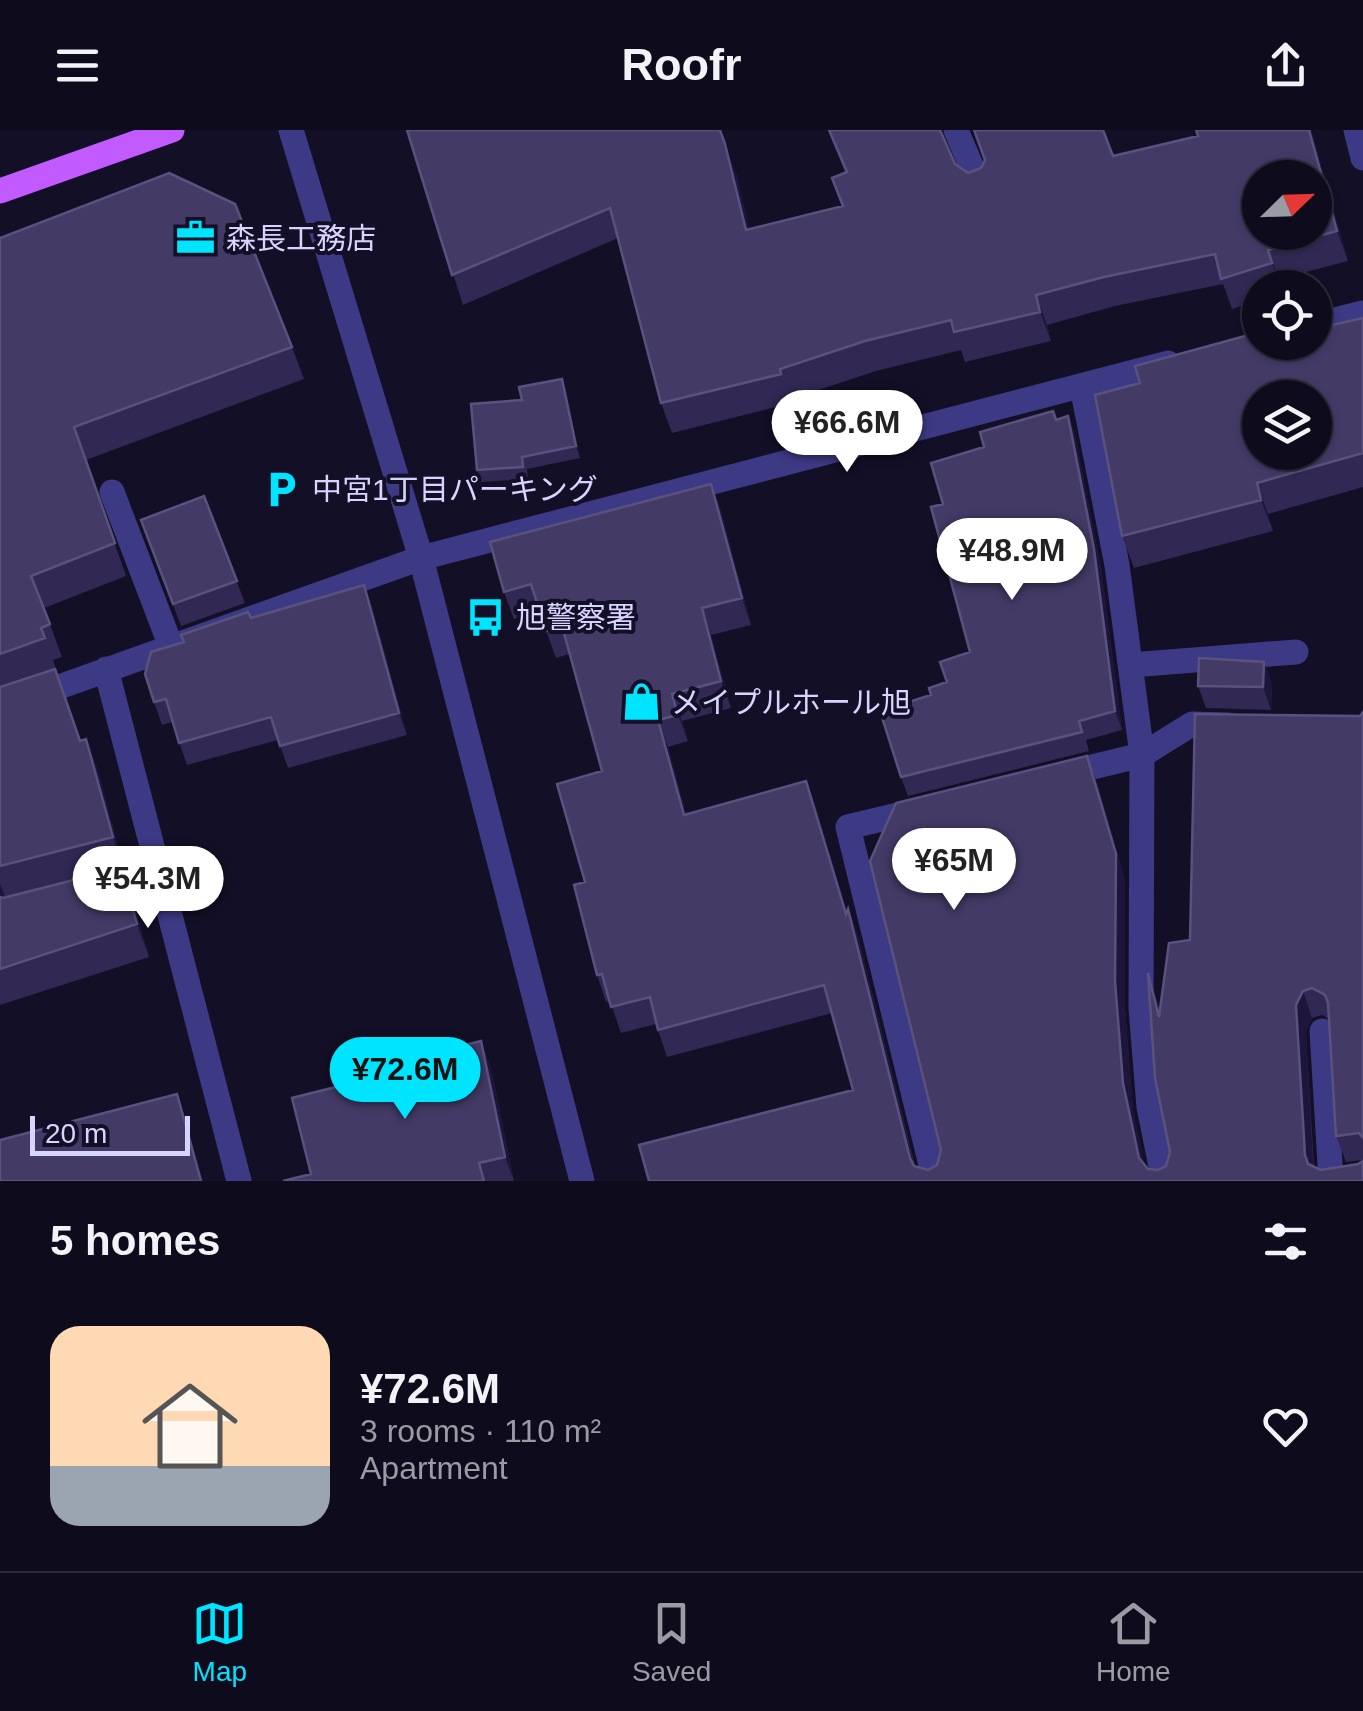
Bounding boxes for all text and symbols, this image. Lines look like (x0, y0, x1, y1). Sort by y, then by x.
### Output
icon: menu (50, 38, 105, 93)
icon: share (1258, 38, 1313, 93)
text: Roofr (622, 39, 741, 90)
north arrow (1242, 160, 1332, 250)
map controls (1242, 160, 1332, 470)
office icon: 森長工務店 (175, 217, 217, 259)
place label: 森長工務店 (226, 222, 376, 255)
button: locate (1242, 270, 1332, 360)
button: layers (1242, 380, 1332, 470)
pin: ¥66.6M (766, 390, 928, 475)
text: ¥66.6M (794, 404, 900, 440)
parking icon: 中宮1丁目パーキング (261, 468, 303, 510)
place label: 中宮1丁目パーキング (312, 473, 598, 506)
pin: ¥48.9M (931, 518, 1093, 603)
text: ¥48.9M (959, 532, 1065, 568)
bus stop icon: 旭警察署 (465, 596, 507, 638)
place label: 旭警察署 (516, 601, 636, 634)
shop icon: メイプルホール旭 (620, 681, 662, 723)
place label: メイプルホール旭 (671, 686, 911, 719)
pin: ¥65M (895, 828, 1013, 913)
text: ¥65M (914, 842, 994, 878)
pin: ¥54.3M (67, 846, 229, 931)
text: ¥54.3M (95, 860, 201, 896)
pin: ¥72.6M (324, 1037, 486, 1122)
text: ¥72.6M (352, 1051, 458, 1087)
scale bar (30, 1111, 190, 1156)
text: 20 m (45, 1118, 107, 1149)
icon: filters (1258, 1214, 1313, 1269)
text: 5 homes (50, 1217, 220, 1264)
text: ¥72.6M (360, 1365, 500, 1412)
icon: home (130, 1366, 250, 1486)
icon: heart (1258, 1399, 1313, 1454)
text: 3 rooms · 110 m² (360, 1413, 601, 1449)
text: Apartment (360, 1450, 508, 1486)
tab: Map (192, 1596, 247, 1688)
tab: Saved (632, 1596, 711, 1688)
tab: Home (1096, 1596, 1171, 1688)

